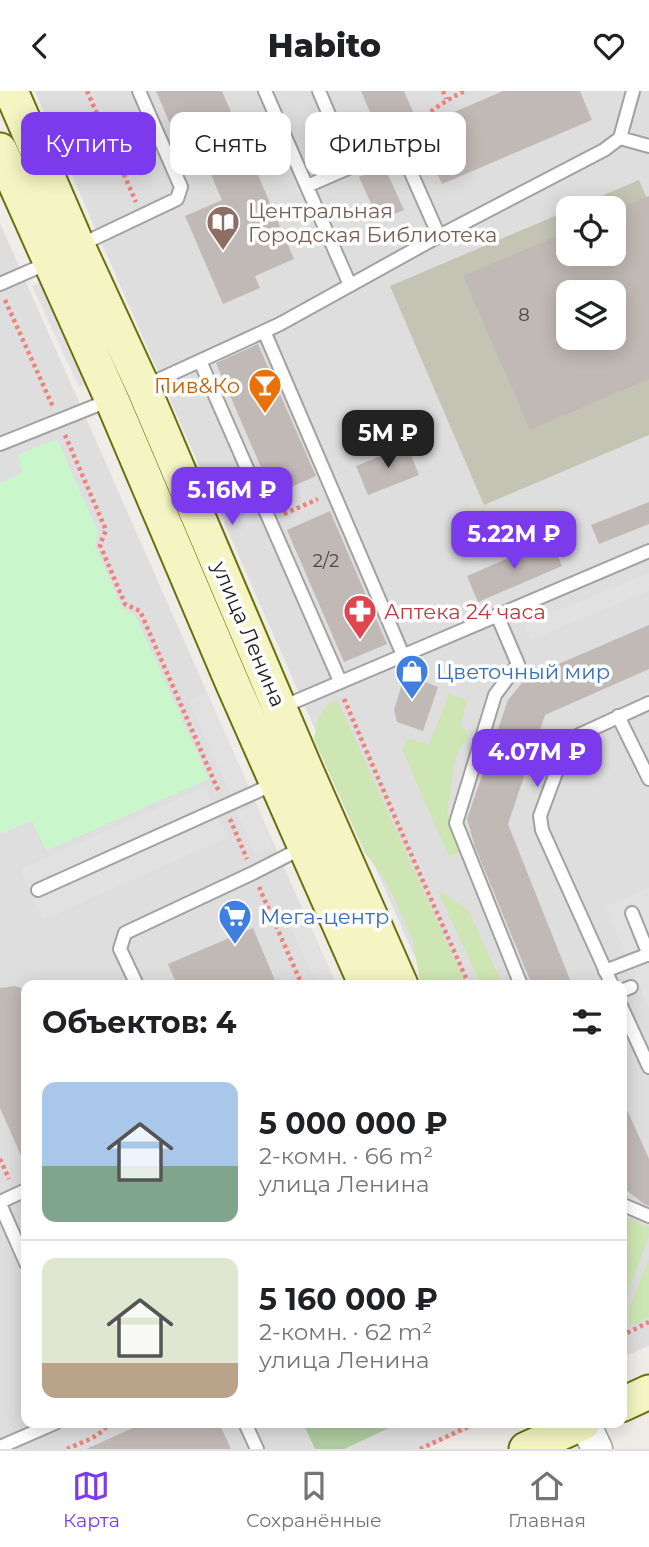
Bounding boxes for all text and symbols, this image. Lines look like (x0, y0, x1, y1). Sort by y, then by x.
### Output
text: Habito (268, 26, 381, 65)
icon: back (21, 27, 59, 65)
icon: heart (590, 27, 628, 65)
chip: Купить (21, 112, 156, 175)
chip: Снять (170, 112, 291, 175)
chip: Фильтры (305, 112, 466, 175)
map controls (556, 196, 626, 350)
button: locate (556, 196, 626, 266)
place label: Центральная Городская Библиотека (248, 198, 497, 247)
library icon: Центральная Городская Библиотека (204, 203, 242, 252)
button: layers (556, 280, 626, 350)
house number: 8 (518, 304, 530, 326)
bar icon: Пив&Ко (246, 366, 284, 415)
place label: Пив&Ко (154, 373, 240, 398)
pin: 5M ₽ (347, 411, 429, 470)
text: 5M ₽ (358, 419, 418, 447)
pin: 5.16M ₽ (167, 467, 297, 527)
text: 5.16M ₽ (187, 476, 277, 504)
pin: 5.22M ₽ (449, 511, 579, 571)
text: 5.22M ₽ (467, 520, 561, 548)
house number: 2/2 (313, 550, 339, 572)
street label: улица Ленина (207, 557, 291, 710)
pharmacy icon: Аптека 24 часа (341, 592, 379, 641)
place label: Аптека 24 часа (384, 599, 546, 624)
shop icon: Цветочный мир (393, 652, 431, 701)
place label: Цветочный мир (436, 659, 610, 684)
pin: 4.07M ₽ (472, 729, 602, 789)
text: 4.07M ₽ (488, 738, 586, 766)
supermarket icon: Мега-центр (216, 897, 254, 946)
place label: Мега-центр (260, 904, 389, 929)
icon: filters (568, 1003, 606, 1041)
text: Объектов: 4 (42, 1004, 236, 1041)
text: 5 000 000 ₽ (259, 1105, 448, 1142)
icon: home (98, 1110, 182, 1194)
text: 2-комн. · 66 m² (259, 1142, 433, 1170)
text: улица Ленина (259, 1170, 429, 1198)
text: 5 160 000 ₽ (259, 1281, 438, 1318)
icon: home (98, 1286, 182, 1370)
text: 2-комн. · 62 m² (259, 1318, 432, 1346)
text: улица Ленина (259, 1346, 429, 1374)
tab: Карта (63, 1467, 120, 1532)
tab: Сохранённые (246, 1467, 382, 1532)
tab: Главная (508, 1467, 586, 1532)

